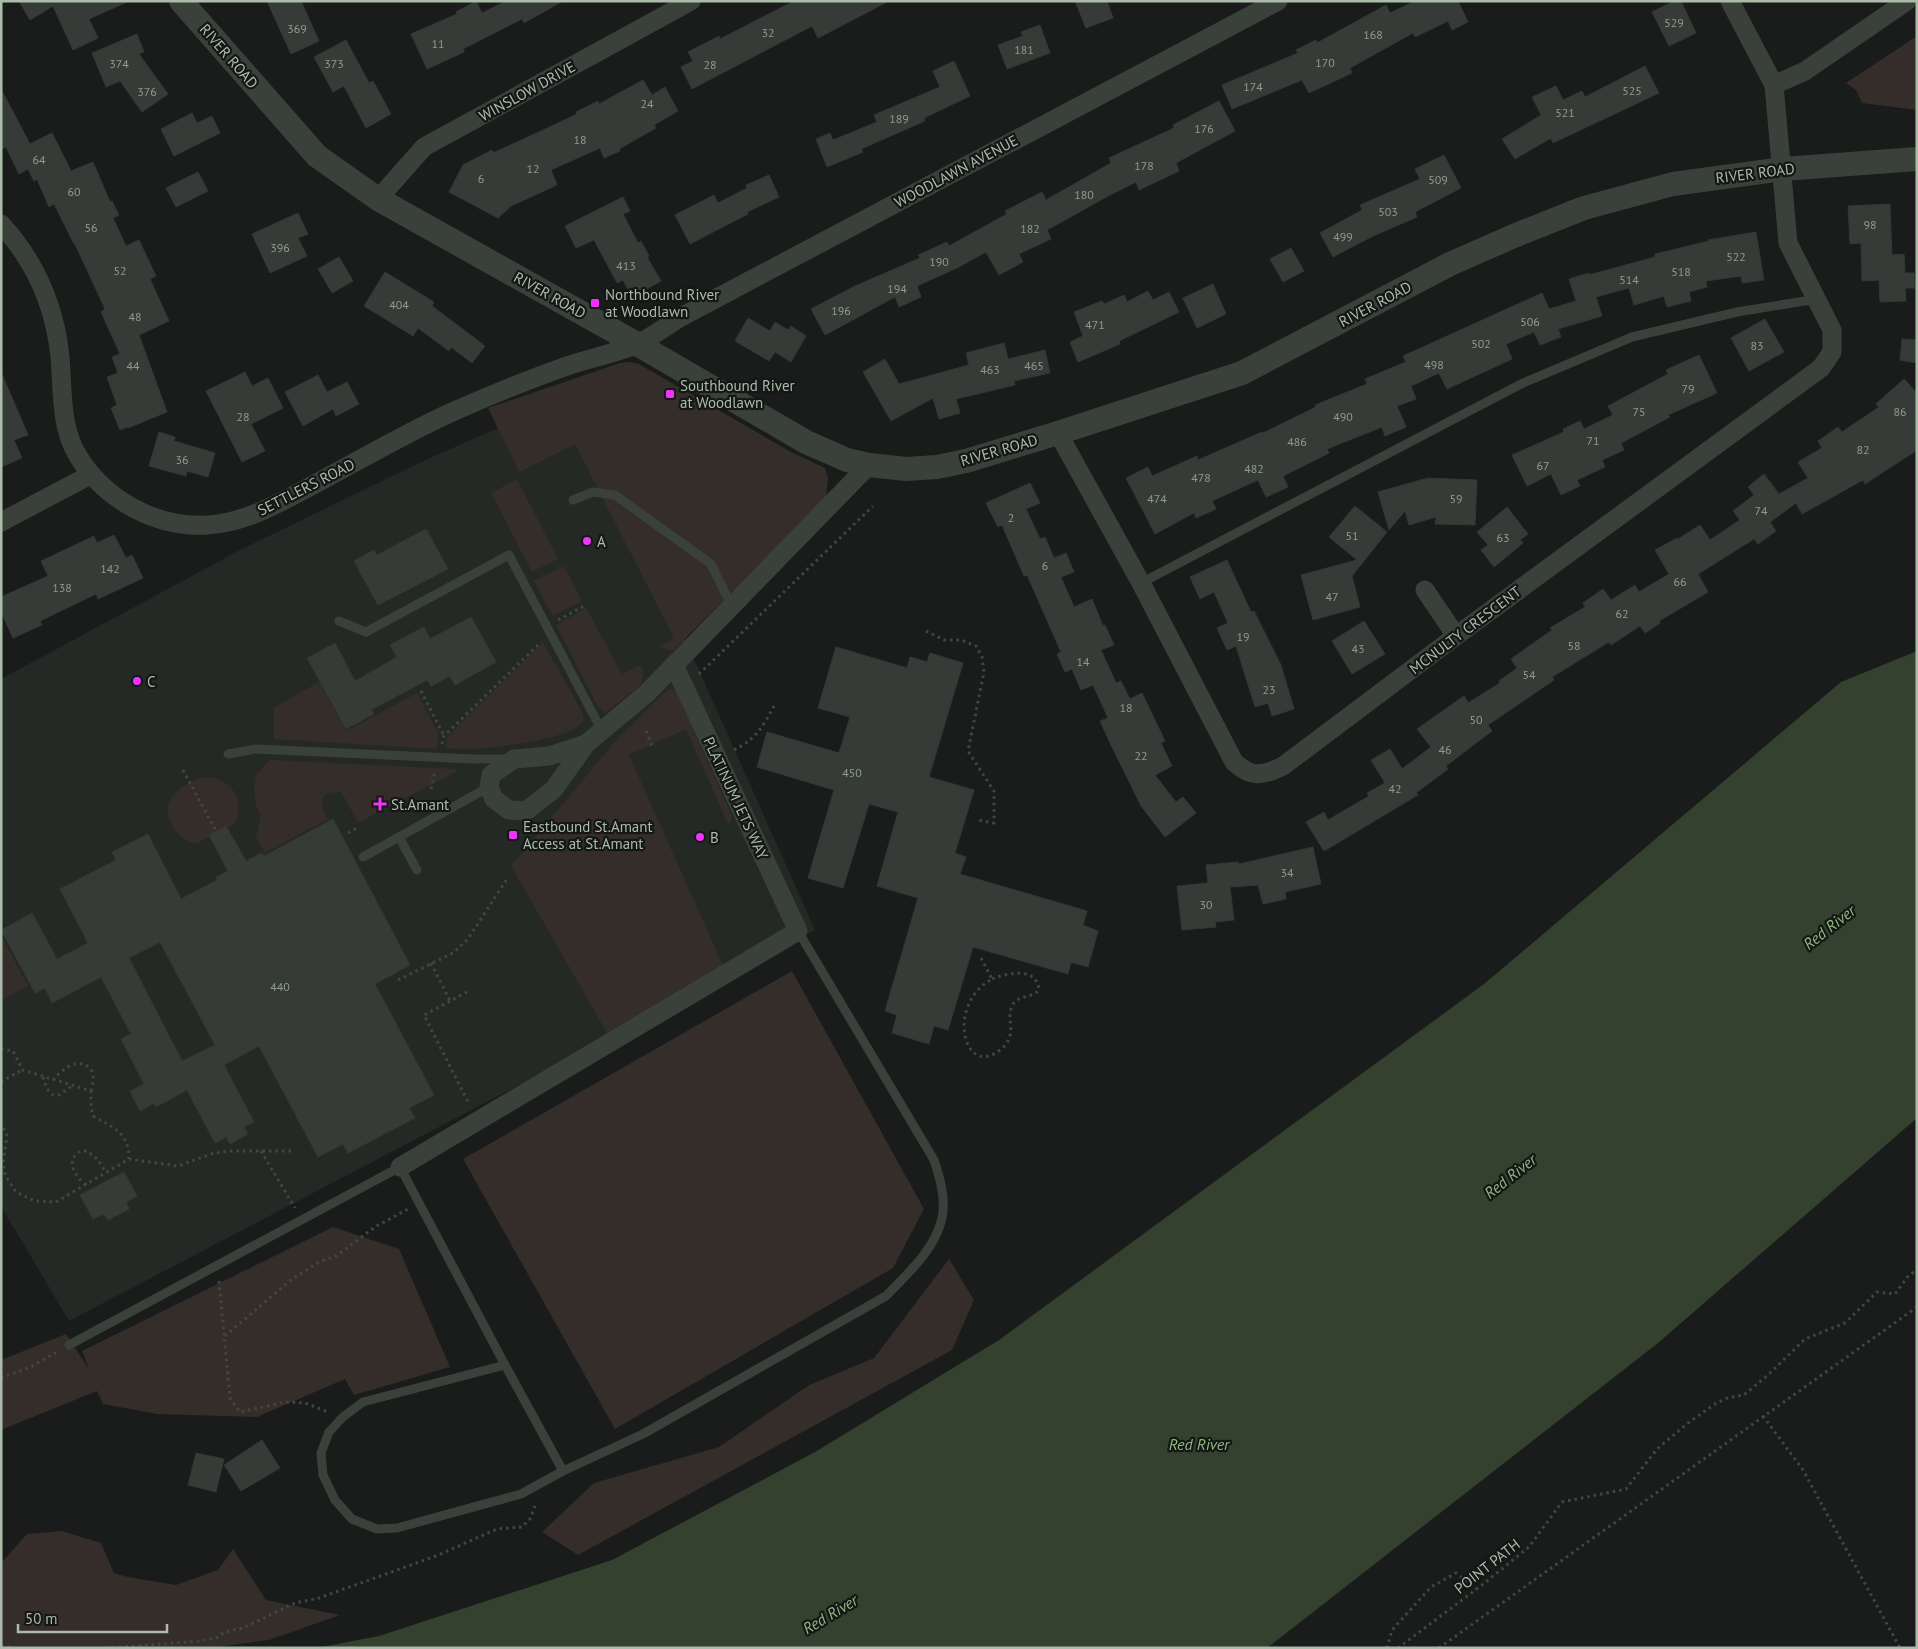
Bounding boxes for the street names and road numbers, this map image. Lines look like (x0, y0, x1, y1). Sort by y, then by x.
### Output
street label: RIVER ROAD (196, 20, 262, 92)
street label: WINSLOW DRIVE (475, 57, 579, 125)
street label: WOODLAWN AVENUE (891, 130, 1021, 212)
street label: RIVER ROAD (1714, 159, 1796, 187)
street label: RIVER ROAD (511, 267, 589, 323)
street label: RIVER ROAD (1335, 277, 1415, 331)
street label: RIVER ROAD (958, 430, 1040, 470)
street label: SETTLERS ROAD (254, 454, 358, 520)
street label: MCNULTY CRESCENT (1405, 581, 1525, 678)
street label: PLATINUM JETS WAY (699, 734, 773, 863)
street label: POINT PATH (1450, 1534, 1524, 1598)

